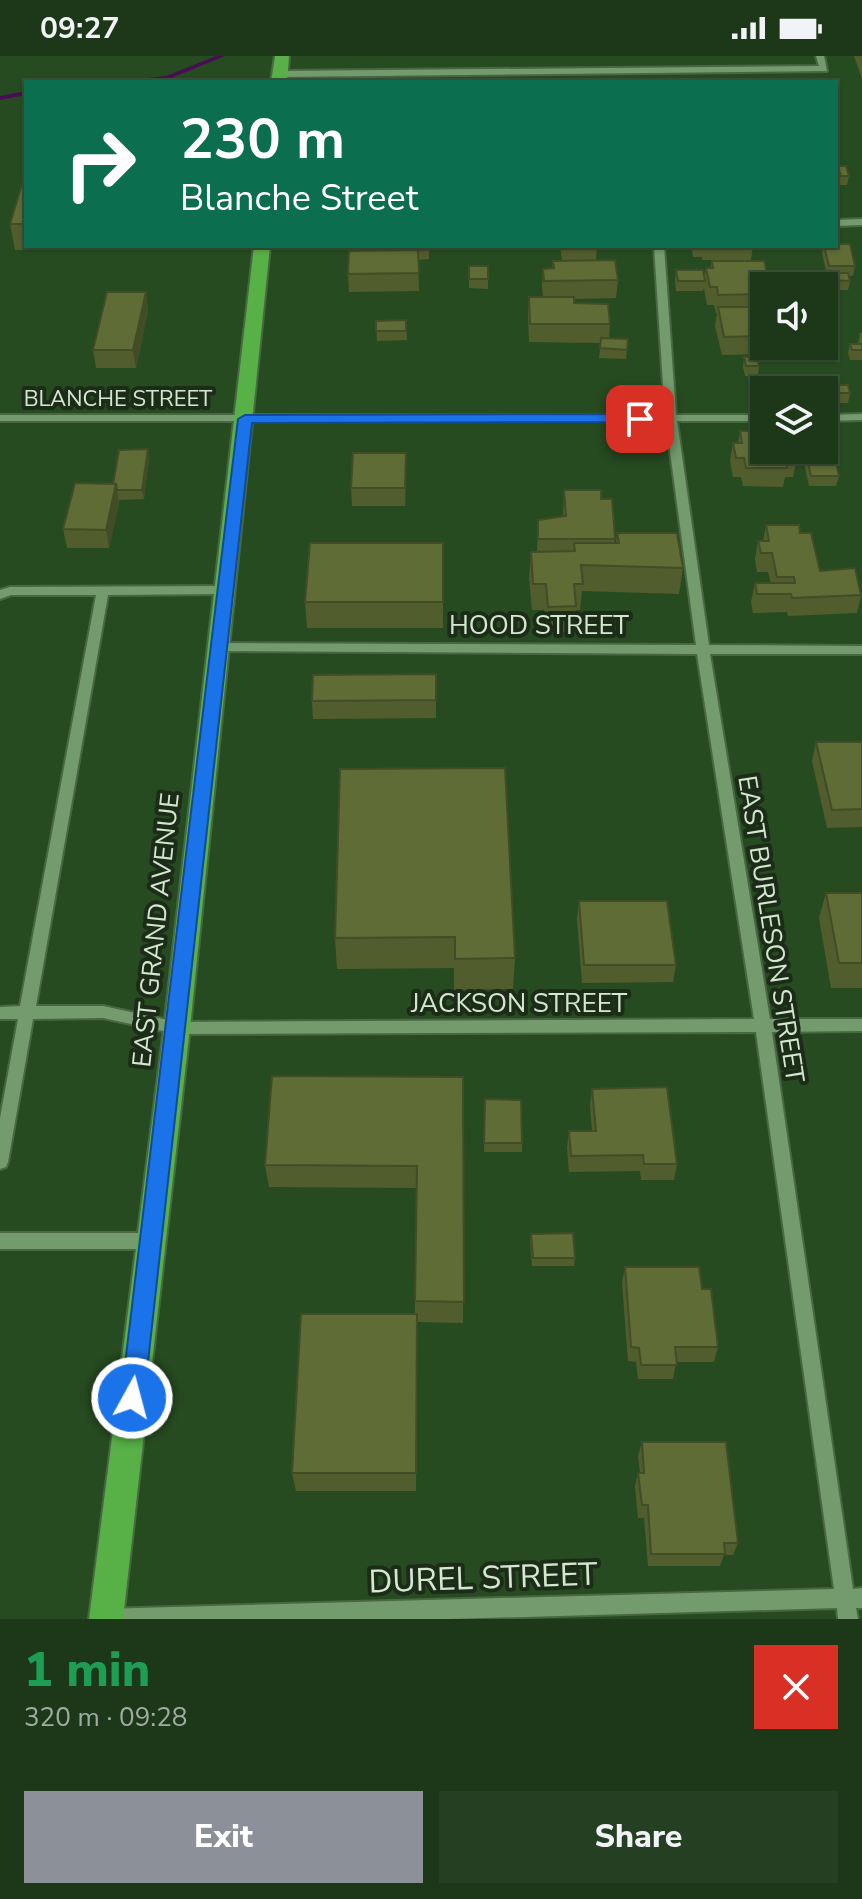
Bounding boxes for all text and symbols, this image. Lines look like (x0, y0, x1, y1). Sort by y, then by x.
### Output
text: 09:27 (40, 8, 119, 49)
text: 230 m (180, 101, 345, 178)
icon: right (48, 112, 152, 216)
text: Blanche Street (180, 174, 418, 223)
map controls (750, 272, 838, 464)
button: sound (750, 272, 838, 360)
button: layers (750, 376, 838, 464)
street label: BLANCHE STREET (24, 384, 213, 414)
pin (606, 385, 674, 453)
icon: arrive (618, 397, 662, 441)
street label: HOOD STREET (449, 608, 629, 643)
street label: EAST BURLESON STREET (729, 773, 813, 1085)
street label: EAST GRAND AVENUE (124, 791, 188, 1069)
street label: JACKSON STREET (410, 986, 627, 1021)
position arrow (90, 1356, 174, 1440)
street label: DUREL STREET (368, 1552, 599, 1603)
text: 1 min (24, 1637, 150, 1703)
button: close (754, 1645, 838, 1729)
text: 320 m · 09:28 (24, 1700, 187, 1735)
button: Exit (24, 1791, 423, 1883)
button: Share (439, 1791, 838, 1883)

